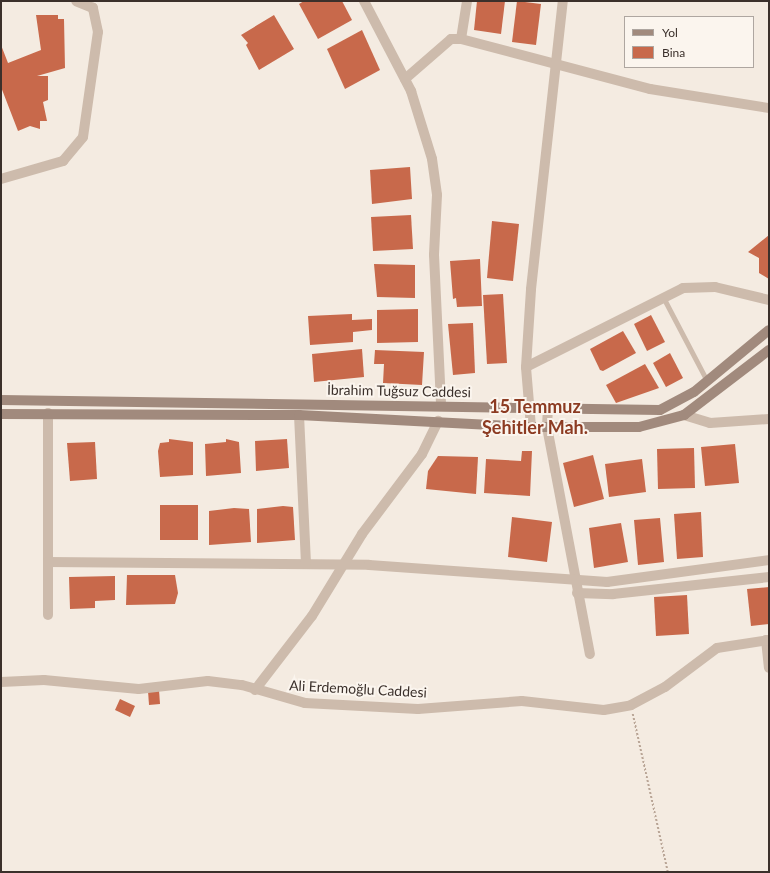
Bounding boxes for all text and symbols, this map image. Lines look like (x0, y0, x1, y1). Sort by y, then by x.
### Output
legend (624, 16, 754, 68)
text: Yol (662, 25, 678, 40)
text: Bina (662, 45, 685, 60)
street label: İbrahim Tuğsuz Caddesi (327, 381, 471, 401)
district label: 15 Temmuz Şehitler Mah. (482, 396, 588, 438)
street label: Ali Erdemoğlu Caddesi (289, 677, 427, 701)

